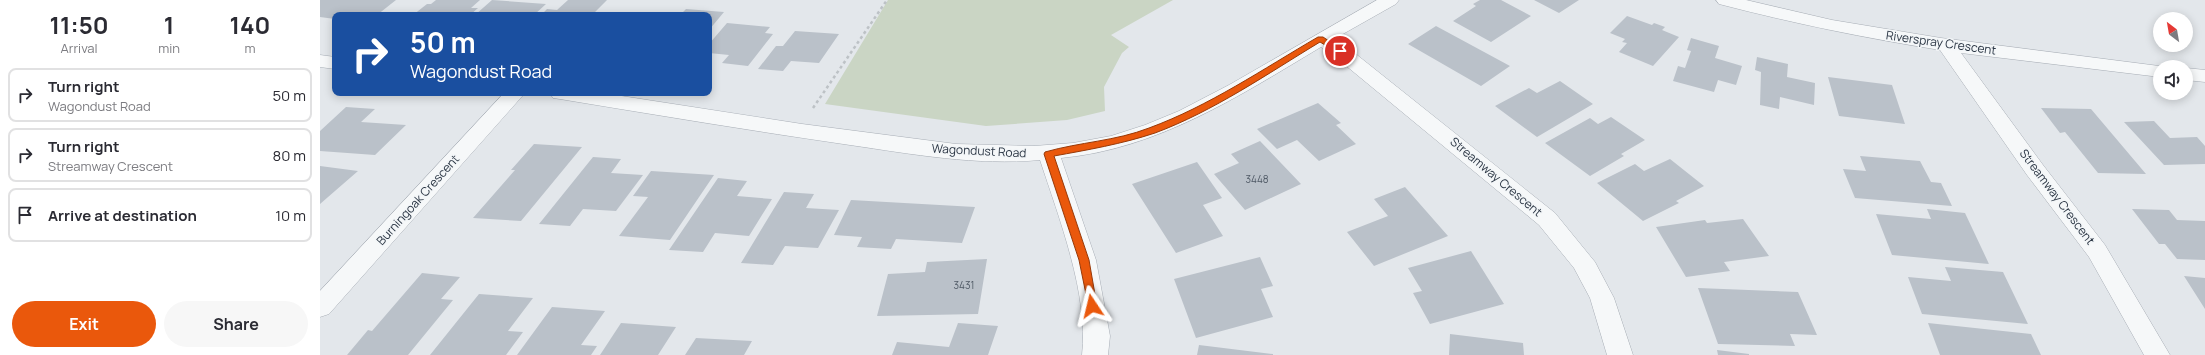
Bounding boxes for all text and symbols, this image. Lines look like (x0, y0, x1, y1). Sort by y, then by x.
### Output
text: 11:50 (50, 8, 109, 41)
text: 1 (164, 8, 174, 41)
text: 140 (230, 8, 270, 41)
north arrow (2153, 12, 2193, 52)
map controls (2153, 12, 2193, 100)
text: 50 m (410, 23, 476, 61)
street label: Riverspray Crescent (1885, 26, 1997, 59)
icon: right (344, 28, 396, 80)
pin (1323, 34, 1357, 68)
text: Arrival (61, 39, 98, 57)
text: min (158, 39, 180, 57)
text: m (244, 39, 255, 57)
icon: arrive (1329, 40, 1351, 62)
text: Wagondust Road (410, 59, 552, 83)
button: sound (2153, 60, 2193, 100)
text: Turn right (48, 76, 119, 97)
icon: right (14, 84, 36, 106)
text: 50 m (272, 85, 306, 106)
text: Wagondust Road (48, 97, 151, 115)
street label: Streamway Crescent (1447, 133, 1546, 220)
text: Turn right (48, 136, 119, 157)
street label: Wagondust Road (931, 140, 1027, 161)
icon: right (14, 144, 36, 166)
text: 80 m (272, 145, 306, 166)
street label: Streamway Crescent (2016, 146, 2099, 248)
street label: Burningoak Crescent (372, 151, 463, 249)
text: Streamway Crescent (48, 157, 173, 175)
house number: 3448 (1245, 172, 1269, 186)
icon: arrive (14, 204, 36, 226)
text: Arrive at destination (48, 205, 197, 226)
text: 10 m (275, 205, 306, 226)
house number: 3431 (954, 278, 974, 292)
position arrow (1071, 285, 1113, 327)
button: Exit (12, 301, 156, 347)
button: Share (164, 301, 308, 347)

